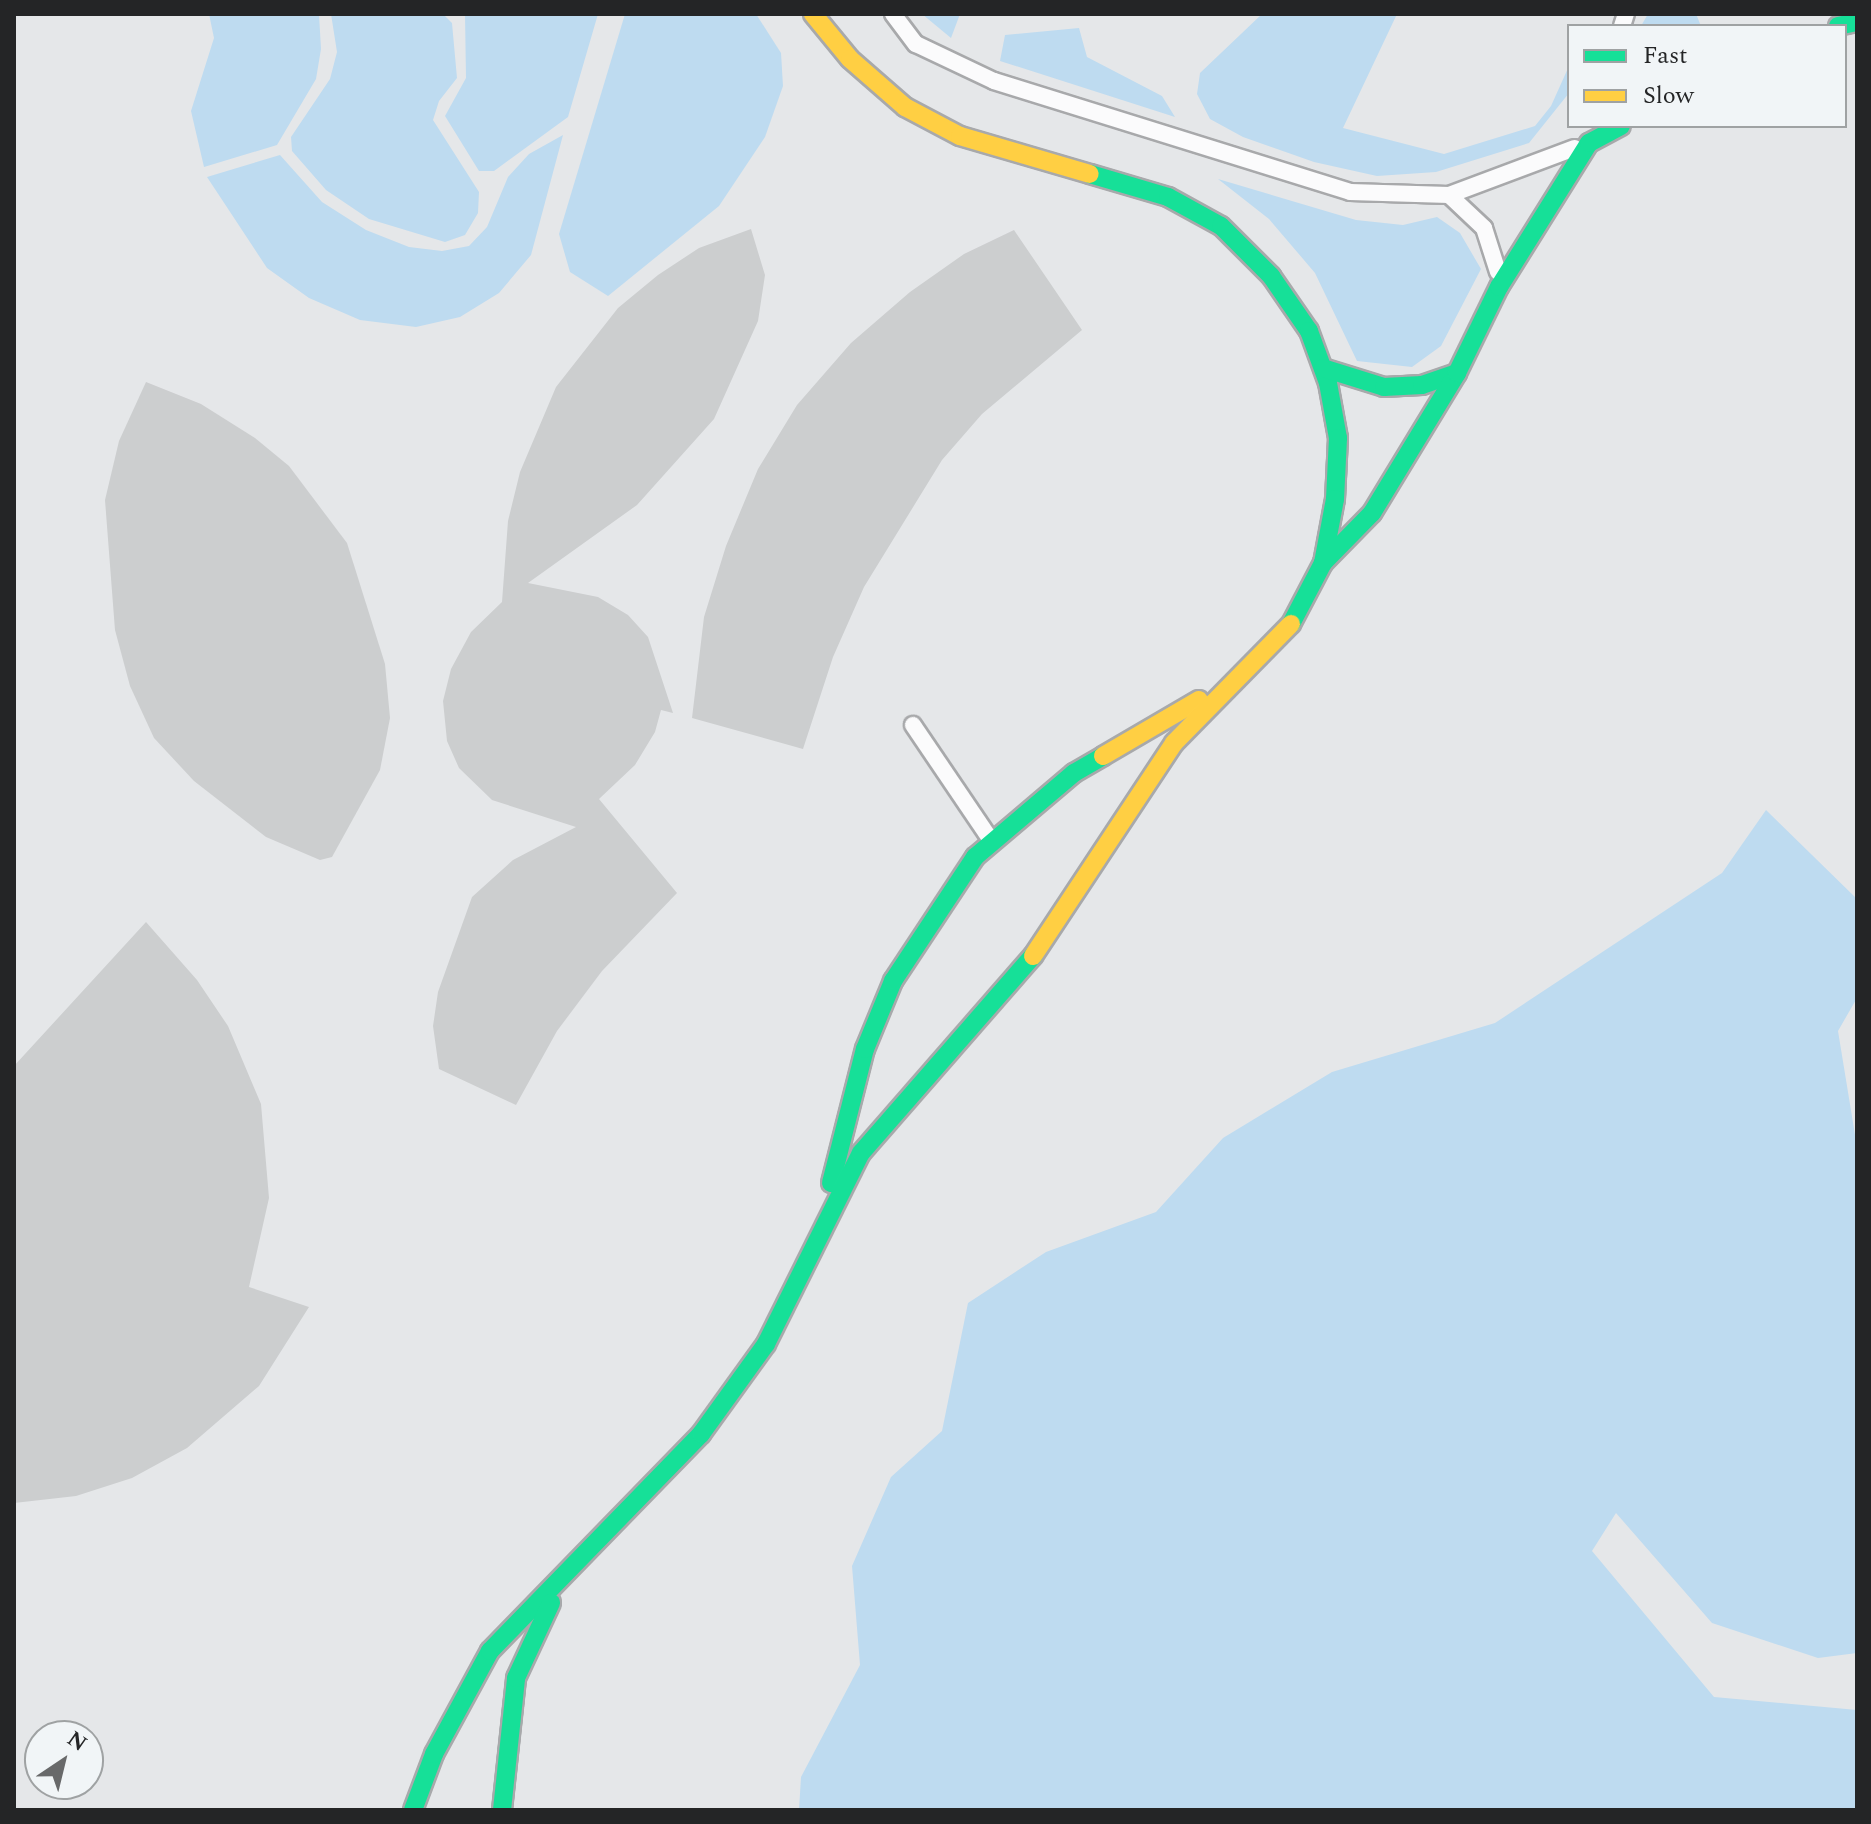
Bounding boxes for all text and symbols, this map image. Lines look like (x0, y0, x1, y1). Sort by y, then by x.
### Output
legend (1567, 24, 1847, 128)
text: Fast (1643, 38, 1688, 74)
text: Slow (1643, 78, 1694, 114)
north arrow (24, 1720, 104, 1800)
text: N (60, 1723, 94, 1760)

